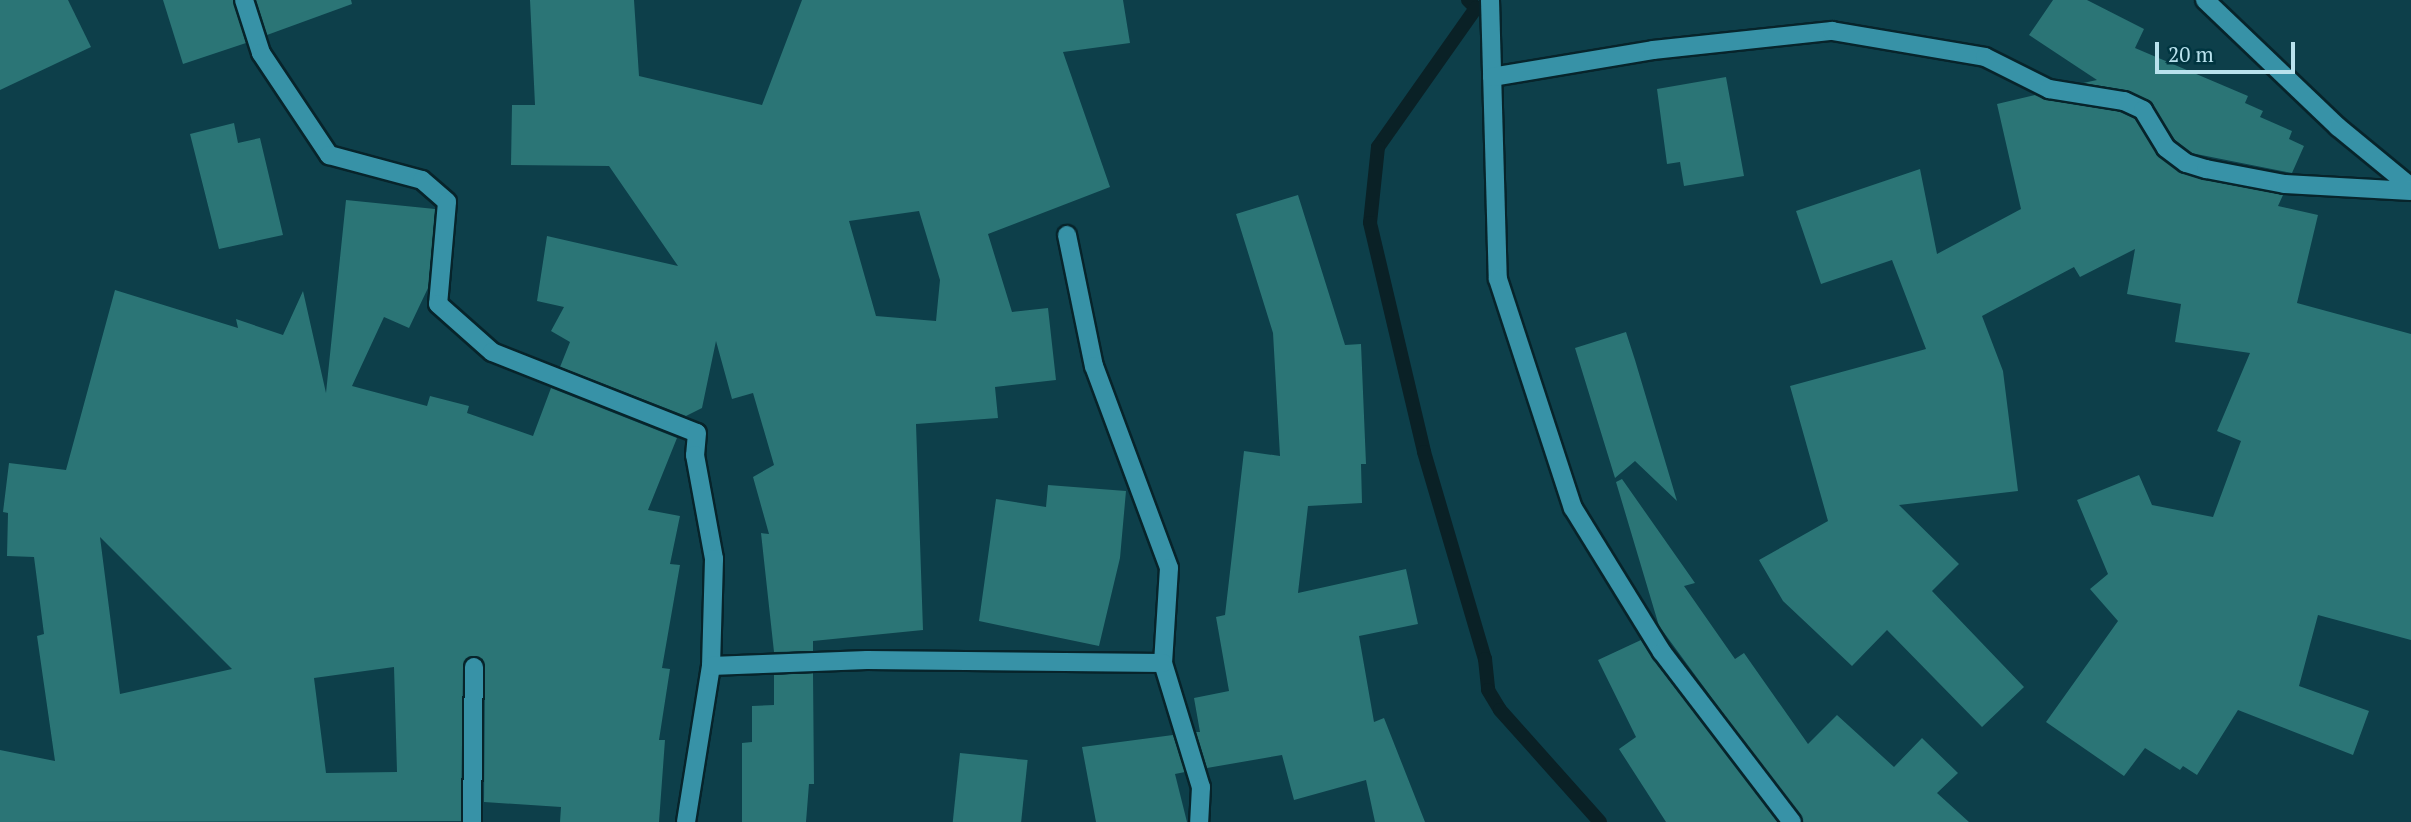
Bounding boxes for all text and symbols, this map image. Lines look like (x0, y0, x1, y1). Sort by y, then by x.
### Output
scale bar (2159, 28, 2299, 72)
text: 20 m (2168, 40, 2214, 68)

